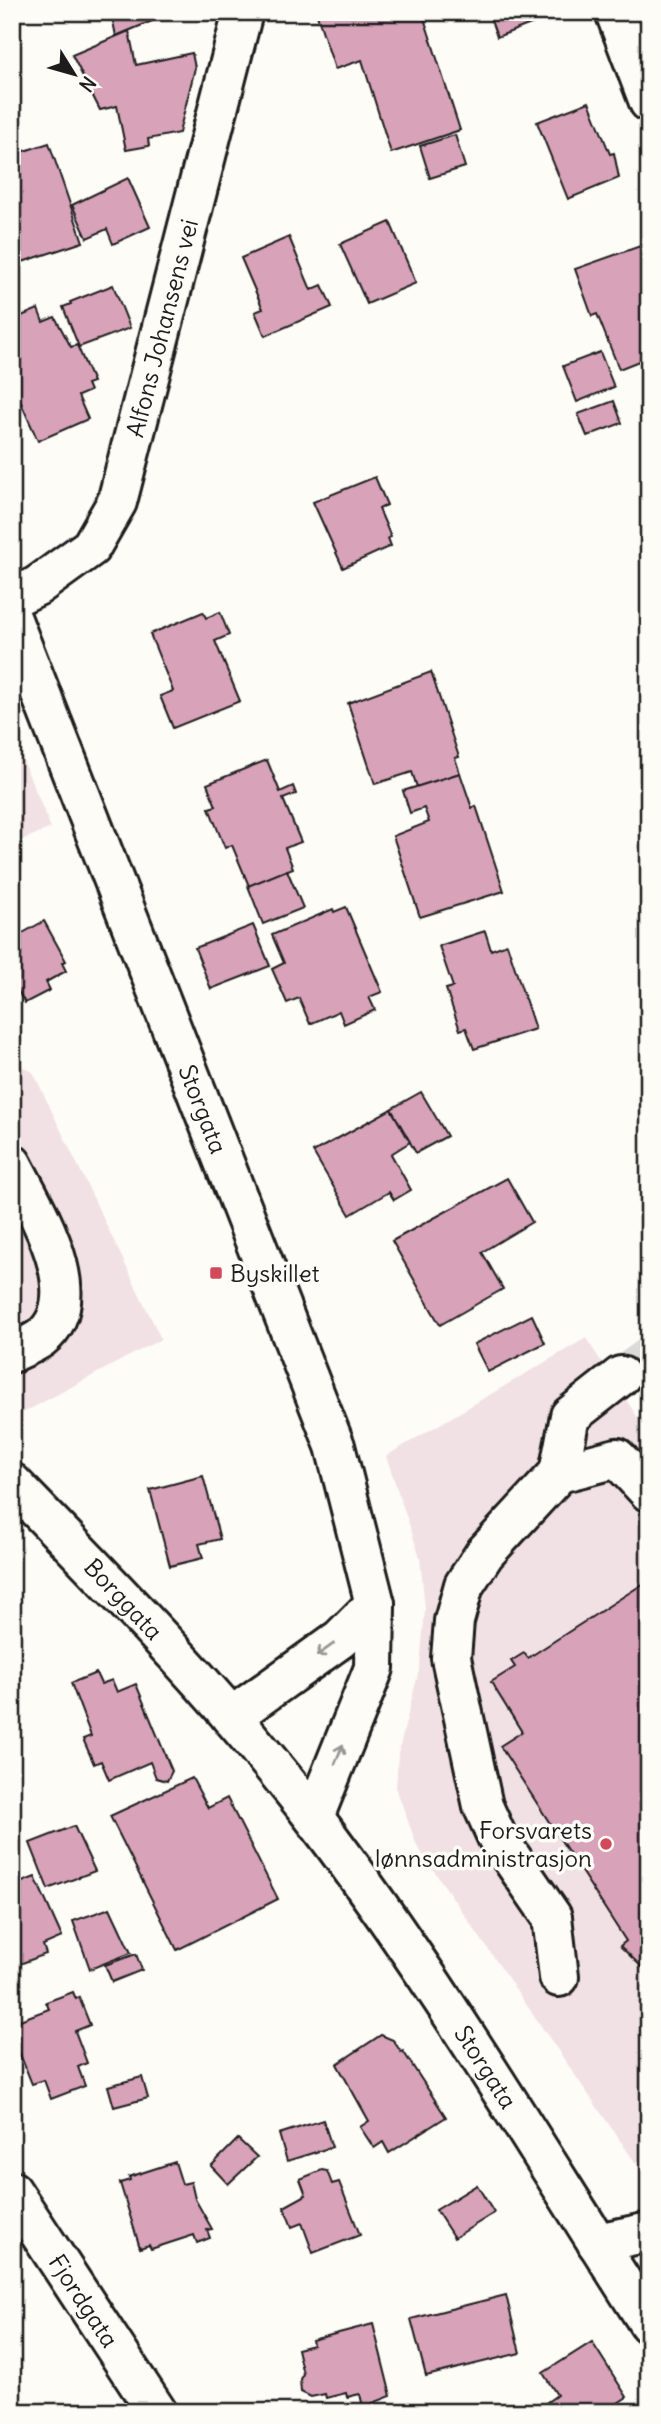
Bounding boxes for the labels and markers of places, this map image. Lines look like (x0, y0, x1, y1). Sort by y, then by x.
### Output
place label: Byskillet (230, 1258, 320, 1288)
marker: Byskillet (208, 1265, 224, 1281)
place label: Forsvarets lønnsadministrasjon (375, 1815, 592, 1873)
marker: Forsvarets lønnsadministrasjon (598, 1836, 614, 1852)

